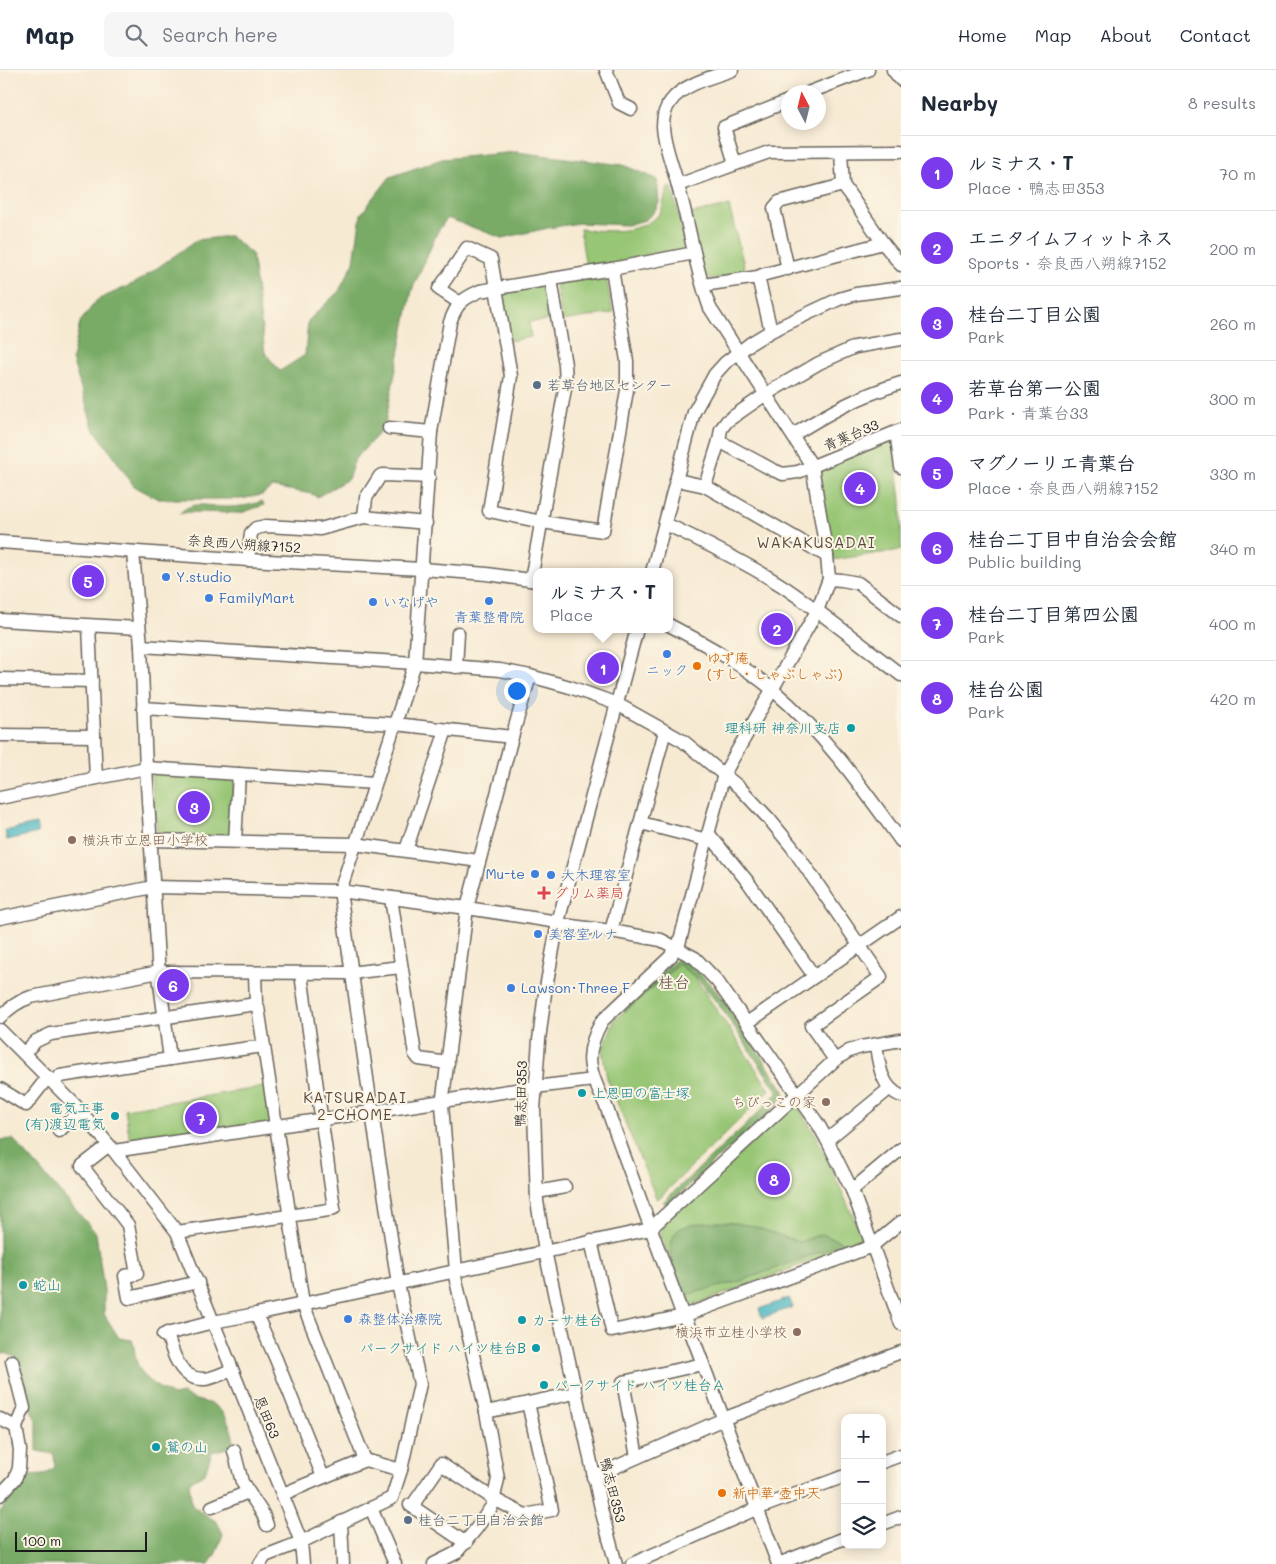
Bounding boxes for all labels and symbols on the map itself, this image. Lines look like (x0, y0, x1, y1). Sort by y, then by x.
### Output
north arrow (781, 85, 826, 130)
place label: 若草台地区センター (547, 375, 672, 394)
marker: 若草台地区センター (531, 379, 543, 391)
street label: 青葉台33 (820, 414, 881, 455)
pin: 4 (844, 469, 876, 507)
street label: 奈良西八朔線7152 (187, 530, 302, 557)
district label: WAKAKUSADAI (756, 532, 876, 552)
pin: 5 (72, 562, 104, 600)
place label: Y.studio (176, 567, 231, 586)
marker: Y.studio (160, 571, 172, 583)
place label: FamilyMart (219, 588, 295, 607)
marker: FamilyMart (203, 592, 215, 604)
place label: いなげや (383, 592, 439, 611)
marker: 青葉整骨院 (483, 595, 495, 607)
marker: いなげや (367, 596, 379, 608)
place label: 青葉整骨院 (454, 607, 524, 626)
pin: 2 (761, 610, 793, 648)
marker: ニック (661, 648, 673, 660)
place label: ゆず庵 (すし・しゃぶしゃぶ) (707, 648, 843, 683)
pin: 1 (587, 649, 619, 687)
place label: ニック (646, 660, 688, 679)
marker: ゆず庵 (すし・しゃぶしゃぶ) (691, 660, 703, 672)
your location (504, 678, 530, 704)
place label: 理科研 神奈川支店 (725, 718, 841, 737)
marker: 理科研 神奈川支店 (845, 722, 857, 734)
pin: 3 (178, 788, 210, 826)
place label: 横浜市立恩田小学校 (82, 830, 208, 849)
marker: 横浜市立恩田小学校 (66, 834, 78, 846)
place label: Mu-te (485, 864, 525, 883)
place label: 大木理容室 (561, 865, 631, 884)
marker: Mu-te (529, 868, 541, 880)
marker: 大木理容室 (545, 869, 557, 881)
place label: グリム薬局 (554, 883, 624, 902)
marker: グリム薬局 (538, 887, 550, 899)
place label: 美容室ルナ (548, 924, 618, 943)
marker: 美容室ルナ (532, 928, 544, 940)
pin: 6 (157, 966, 189, 1004)
district label: 桂台 (658, 971, 690, 992)
place label: Lawson･Three F (521, 978, 630, 997)
marker: Lawson･Three F (505, 982, 517, 994)
street label: 鴨志田353 (510, 1060, 531, 1128)
place label: 上恩田の富士塚 (592, 1083, 690, 1102)
district label: KATSURADAI 2-CHOME (303, 1087, 407, 1124)
marker: 上恩田の富士塚 (576, 1087, 588, 1099)
place label: ちびっこの家 (732, 1092, 816, 1111)
marker: ちびっこの家 (820, 1096, 832, 1108)
place label: 電気工事 (有)渡辺電気 (25, 1098, 105, 1133)
pin: 7 (185, 1099, 217, 1137)
marker: 電気工事 (有)渡辺電気 (109, 1110, 121, 1122)
pin: 8 (758, 1160, 790, 1198)
place label: 蛇山 (33, 1275, 61, 1294)
marker: 蛇山 (17, 1279, 29, 1291)
place label: 森整体治療院 (358, 1309, 442, 1328)
place label: カーサ桂台 (532, 1310, 603, 1329)
marker: 森整体治療院 (342, 1313, 354, 1325)
marker: カーサ桂台 (516, 1314, 528, 1326)
place label: 横浜市立桂小学校 (675, 1322, 787, 1341)
marker: 横浜市立桂小学校 (791, 1326, 803, 1338)
place label: パークサイド ハイツ桂台B (360, 1338, 526, 1357)
marker: パークサイド ハイツ桂台B (530, 1342, 542, 1354)
place label: パークサイド ハイツ桂台Ａ (554, 1375, 726, 1394)
marker: パークサイド ハイツ桂台Ａ (538, 1379, 550, 1391)
street label: 恩田63 (250, 1393, 285, 1441)
place label: 鷲の山 (166, 1437, 208, 1456)
marker: 鷲の山 (150, 1441, 162, 1453)
street label: 鴨志田353 (596, 1455, 631, 1524)
place label: 新中華 壺中天 (732, 1483, 820, 1502)
marker: 新中華 壺中天 (716, 1487, 728, 1499)
place label: 桂台二丁目自治会館 (418, 1510, 544, 1529)
marker: 桂台二丁目自治会館 (402, 1514, 414, 1526)
scale bar (15, 1529, 148, 1552)

